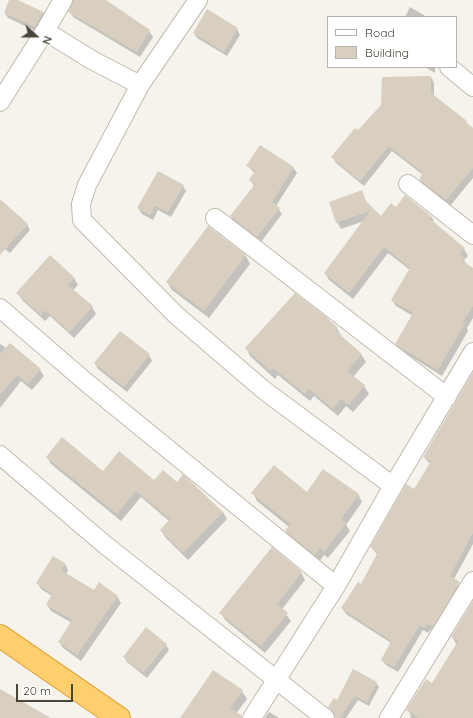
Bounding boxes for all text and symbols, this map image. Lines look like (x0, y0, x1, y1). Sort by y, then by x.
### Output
north arrow (16, 16, 56, 56)
legend (327, 16, 457, 68)
text: Road (365, 25, 395, 40)
text: N (39, 34, 55, 47)
text: Building (365, 45, 409, 60)
scale bar (18, 676, 75, 702)
text: 20 m (23, 683, 51, 698)

